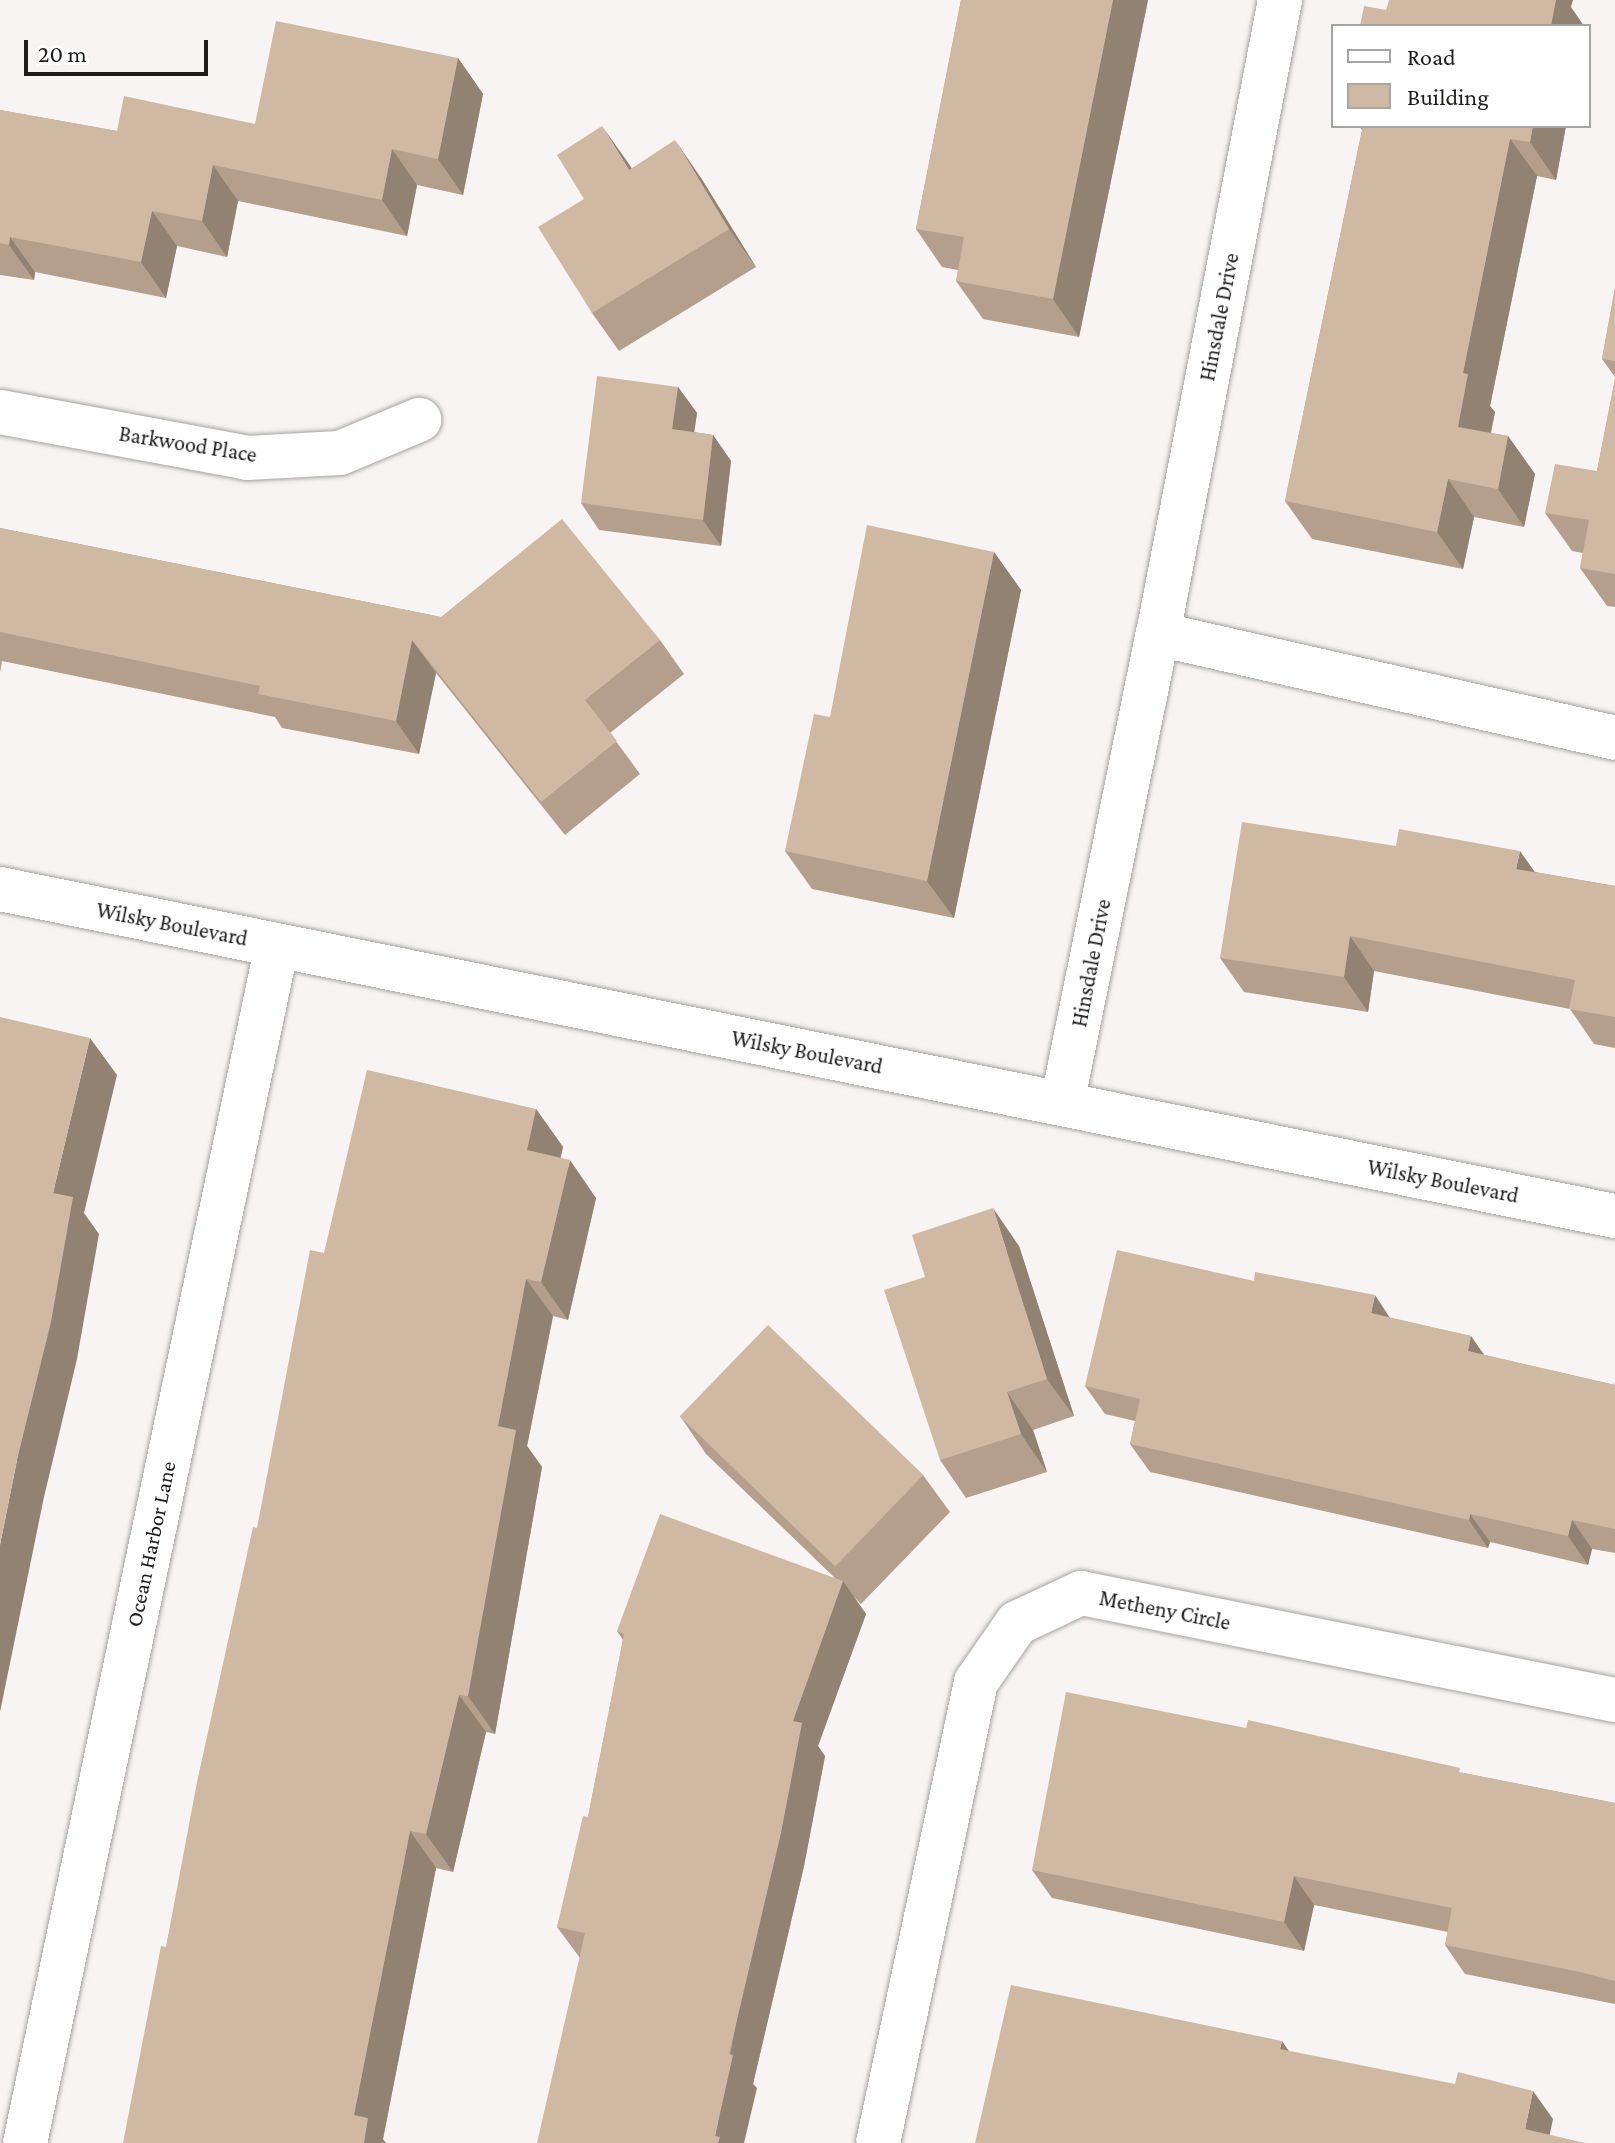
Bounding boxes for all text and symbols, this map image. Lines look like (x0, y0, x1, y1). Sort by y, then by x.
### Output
scale bar (28, 24, 212, 74)
legend (1331, 24, 1591, 128)
text: 20 m (38, 40, 87, 67)
text: Road (1407, 43, 1456, 70)
text: Building (1407, 83, 1489, 110)
street label: Hinsdale Drive (1194, 251, 1244, 383)
street label: Barkwood Place (117, 420, 259, 468)
street label: Wilsky Boulevard (94, 896, 250, 952)
street label: Hinsdale Drive (1066, 897, 1116, 1029)
street label: Wilsky Boulevard (729, 1024, 885, 1080)
street label: Wilsky Boulevard (1365, 1153, 1521, 1209)
street label: Ocean Harbor Lane (121, 1459, 181, 1629)
street label: Metheny Circle (1097, 1584, 1233, 1636)

